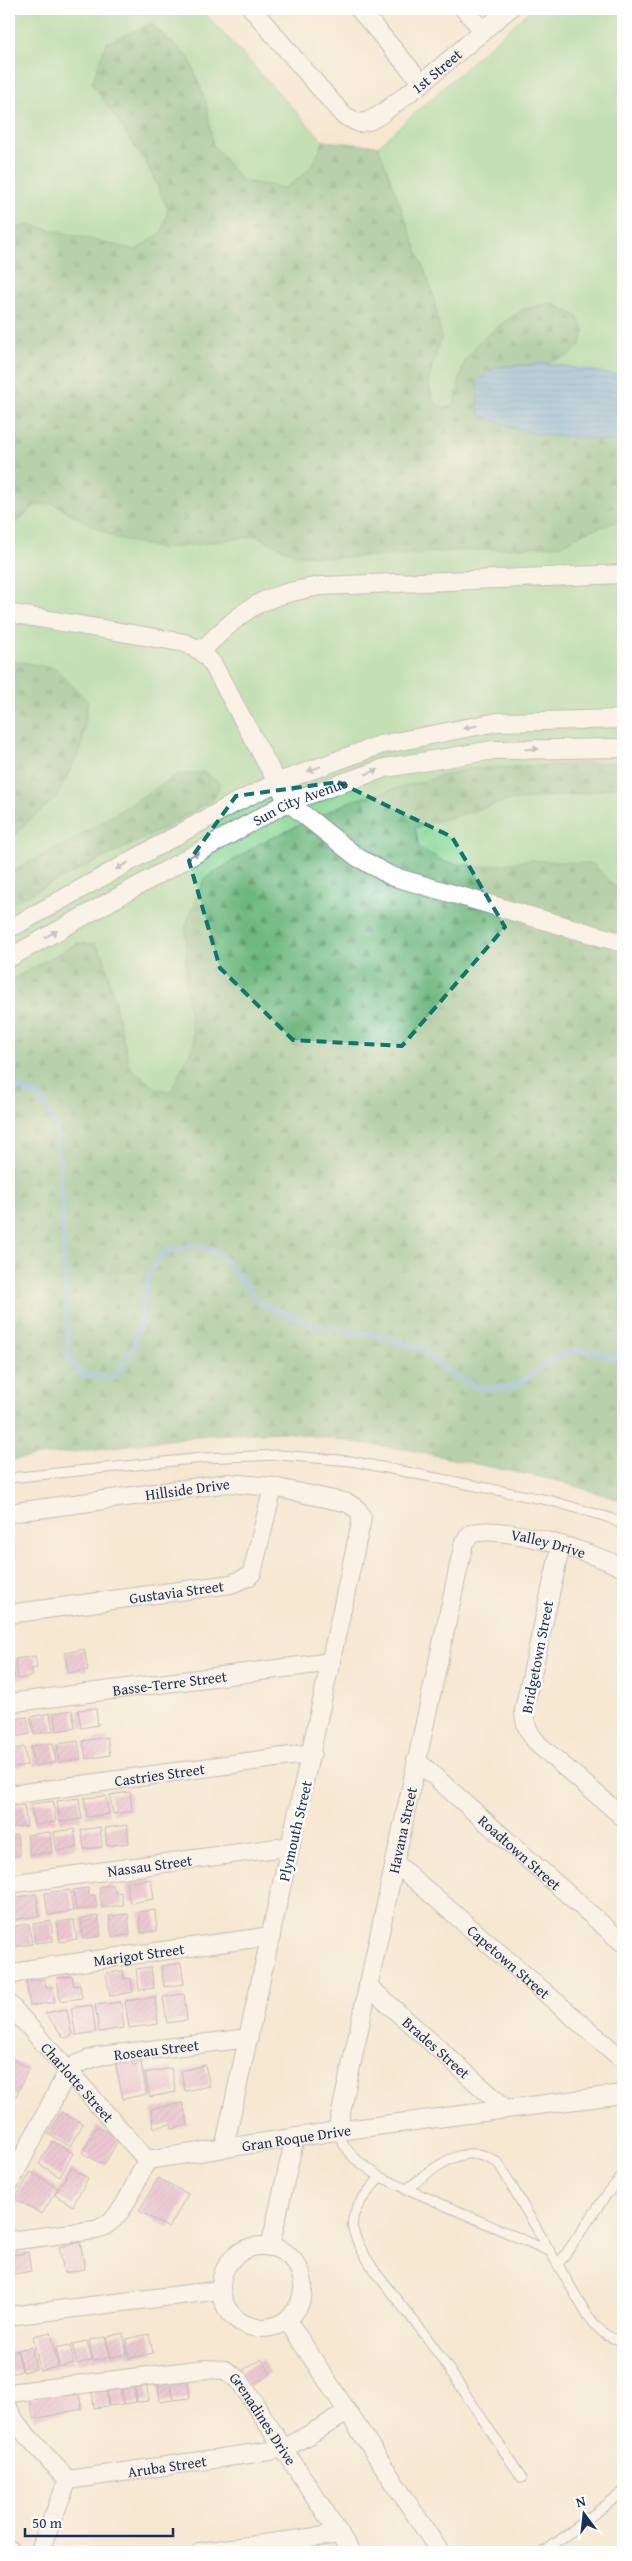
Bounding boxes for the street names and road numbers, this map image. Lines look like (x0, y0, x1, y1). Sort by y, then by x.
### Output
street label: 1st Street (407, 43, 466, 98)
street label: Sun City Avenue (248, 771, 350, 830)
street label: Hillside Drive (144, 1472, 231, 1505)
street label: Valley Drive (509, 1523, 589, 1563)
street label: Gustavia Street (128, 1574, 226, 1608)
street label: Bridgetown Street (516, 1598, 558, 1715)
street label: Basse-Terre Street (111, 1665, 229, 1700)
street label: Castries Street (113, 1757, 207, 1791)
street label: Plymouth Street (273, 1778, 317, 1883)
street label: Havana Street (382, 1784, 422, 1875)
street label: Roadtown Street (474, 1810, 567, 1895)
street label: Nassau Street (106, 1849, 194, 1881)
street label: Capetown Street (463, 1920, 556, 2004)
street label: Marigot Street (92, 1937, 186, 1971)
street label: Brades Street (398, 2011, 476, 2083)
street label: Roseau Street (112, 2034, 201, 2065)
street label: Charlotte Street (37, 2037, 120, 2127)
street label: Gran Roque Drive (240, 2119, 352, 2156)
street label: Grenadines Drive (226, 2366, 302, 2469)
street label: Aruba Street (126, 2450, 209, 2482)

